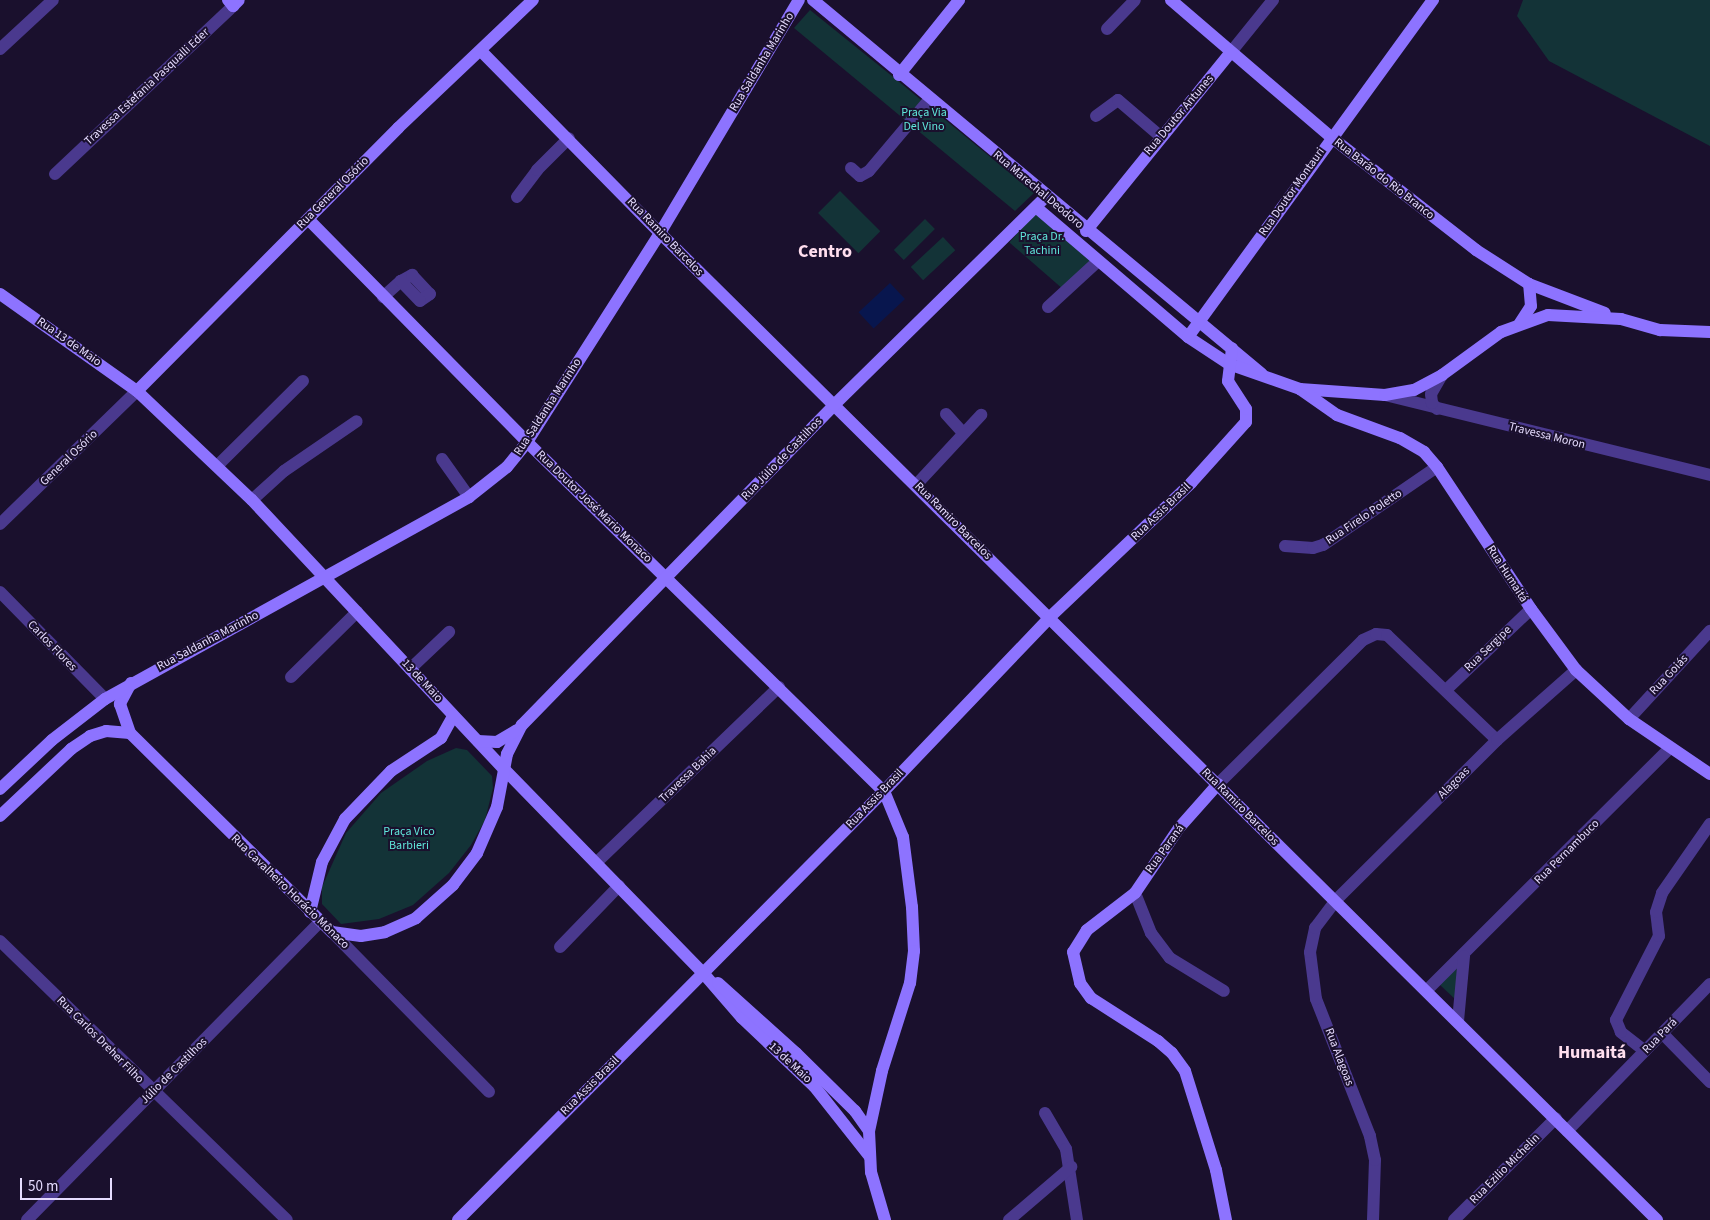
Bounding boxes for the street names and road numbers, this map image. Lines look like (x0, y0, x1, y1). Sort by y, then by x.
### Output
street label: Rua Saldanha Marinho (727, 10, 797, 114)
street label: Travessa Estefania Pasqualli Eder (82, 25, 212, 149)
street label: Rua Doutor Antunes (1141, 72, 1217, 158)
street label: Rua Barão do Rio Branco (1331, 135, 1437, 223)
street label: Rua Doutor Montauri (1256, 145, 1328, 239)
street label: Rua Marechal Deodoro (990, 148, 1086, 232)
street label: Rua General Osório (294, 154, 372, 232)
street label: Rua Ramiro Barcelos (624, 195, 706, 279)
street label: Rua 13 de Maio (34, 314, 104, 370)
street label: Rua Saldanha Marinho (511, 356, 585, 458)
street label: Rua Júlio de Castilhos (739, 415, 825, 503)
street label: Travessa Moron (1507, 420, 1587, 452)
street label: General Osório (37, 427, 101, 489)
street label: Rua Doutor José Mario Monaco (533, 448, 655, 566)
street label: Rua Ramiro Barcelos (911, 479, 995, 563)
street label: Rua Assis Brasil (1128, 480, 1194, 544)
street label: Rua Firelo Poletto (1323, 486, 1405, 548)
street label: Rua Humaitá (1483, 543, 1531, 605)
street label: Rua Saldanha Marinho (155, 608, 261, 674)
street label: Carlos Flores (24, 618, 80, 674)
street label: Rua Sergipe (1461, 623, 1515, 675)
street label: Rua Goiás (1647, 652, 1691, 698)
street label: 13 de Maio (398, 657, 446, 705)
street label: Travessa Bahia (656, 744, 720, 806)
street label: Alagoas (1435, 764, 1473, 802)
street label: Rua Ramiro Barcelos (1198, 765, 1282, 849)
street label: Rua Assis Brasil (843, 766, 907, 832)
street label: Rua Pernambuco (1532, 817, 1602, 887)
street label: Rua Paraná (1143, 822, 1187, 876)
street label: Rua Cavalheiro Horácio Mônaco (228, 832, 352, 952)
street label: Rua Carlos Dreher Filho (53, 993, 147, 1087)
street label: Rua Pará (1640, 1015, 1680, 1057)
street label: Rua Alagoas (1321, 1026, 1357, 1088)
street label: Júlio de Castilhos (138, 1035, 210, 1107)
street label: 13 de Maio (766, 1039, 814, 1087)
street label: Rua Assis Brasil (558, 1054, 622, 1118)
street label: Rua Ezilio Michelin (1467, 1131, 1543, 1207)

